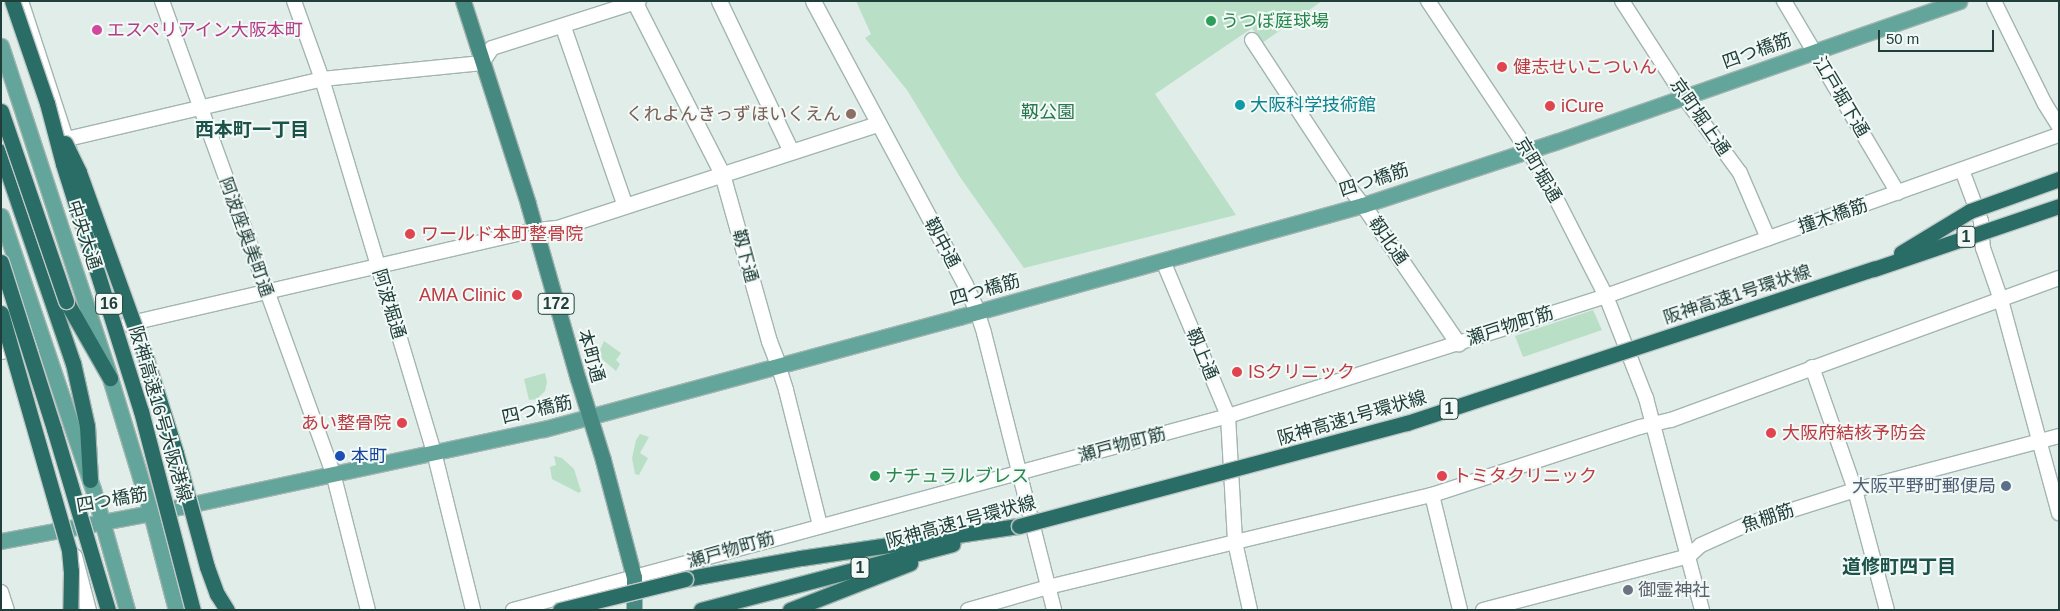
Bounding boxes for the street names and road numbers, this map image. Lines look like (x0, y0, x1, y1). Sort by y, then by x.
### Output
street label: 四つ橋筋 (1719, 29, 1795, 73)
street label: 江戸堀下通 (1809, 53, 1873, 141)
street label: 京町堀上通 (1665, 74, 1735, 160)
street label: 京町堀通 (1510, 134, 1566, 206)
street label: 四つ橋筋 (1336, 159, 1412, 201)
street label: 阿波座奥美町通 (214, 174, 278, 300)
street label: 撞木橋筋 (1795, 194, 1871, 238)
street label: 中央大通 (63, 197, 105, 273)
street label: 靱北通 (1364, 213, 1412, 269)
street label: 靱中通 (920, 214, 964, 272)
road number: 1 (1956, 223, 1976, 250)
street label: 靱下通 (728, 227, 762, 285)
street label: 阪神高速1号環状線 (1660, 261, 1814, 329)
street label: 阿波堀通 (368, 266, 410, 342)
street label: 四つ橋筋 (947, 270, 1023, 310)
road number: 16 (94, 290, 124, 318)
road number: 172 (537, 290, 575, 318)
street label: 瀬戸物町筋 (1464, 302, 1556, 350)
street label: 阪神高速16号大阪港線 (125, 324, 195, 504)
street label: 靱上通 (1182, 325, 1222, 383)
street label: 本町通 (573, 327, 609, 385)
street label: 阪神高速1号環状線 (1275, 386, 1429, 450)
street label: 四つ橋筋 (499, 391, 575, 429)
road number: 1 (1439, 396, 1459, 422)
street label: 瀬戸物町筋 (1076, 423, 1168, 467)
street label: 四つ橋筋 (75, 483, 149, 517)
street label: 阪神高速1号環状線 (884, 492, 1038, 552)
street label: 魚棚筋 (1739, 499, 1797, 537)
street label: 瀬戸物町筋 (685, 527, 777, 573)
road number: 1 (850, 554, 870, 582)

